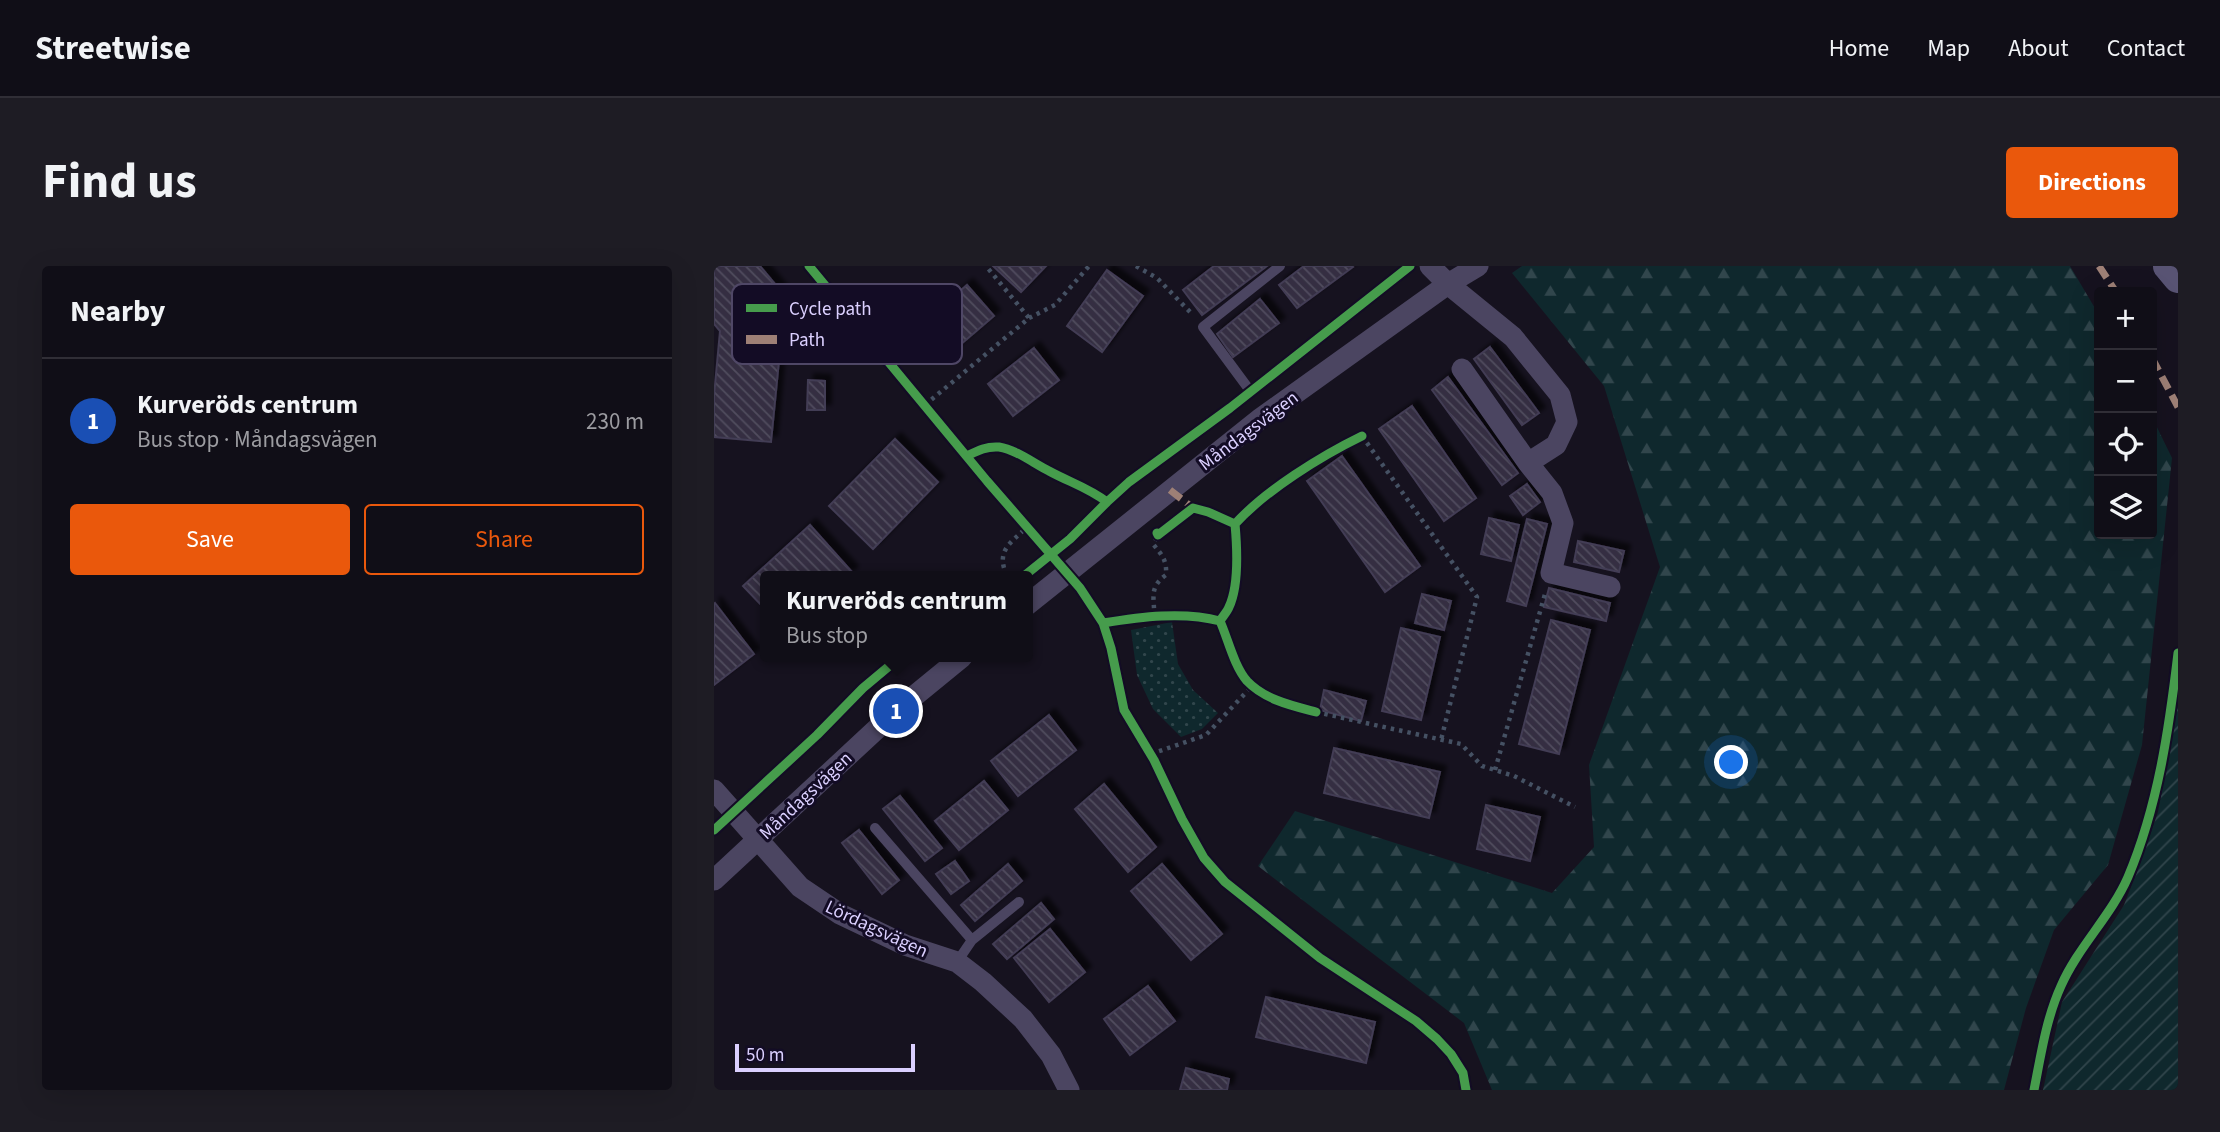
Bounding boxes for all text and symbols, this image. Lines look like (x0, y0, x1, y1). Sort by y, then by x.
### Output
text: Streetwise (35, 25, 191, 72)
text: Home (1829, 31, 1889, 66)
text: Map (1927, 31, 1970, 66)
text: About (2008, 31, 2069, 66)
text: Contact (2107, 31, 2185, 66)
text: Find us (42, 147, 197, 217)
button: Directions (2006, 147, 2178, 218)
legend (732, 284, 962, 364)
map controls (2094, 287, 2157, 539)
button: + (2094, 287, 2157, 350)
text: Nearby (70, 290, 165, 333)
text: Cycle path (789, 296, 871, 323)
text: Path (789, 327, 825, 354)
button: − (2094, 350, 2157, 413)
street label: Måndagsvägen (1193, 385, 1304, 478)
text: Kurveröds centrum (137, 386, 358, 423)
text: 1 (87, 405, 99, 438)
text: 230 m (586, 405, 644, 438)
button: locate (2094, 413, 2157, 476)
text: Bus stop · Måndagsvägen (137, 423, 378, 456)
button: layers (2094, 476, 2157, 539)
button: Save (70, 504, 350, 575)
button: Share (364, 504, 644, 575)
popup (760, 571, 1033, 662)
text: Kurveröds centrum (786, 582, 1007, 619)
text: Bus stop (786, 619, 868, 652)
pin: 1 (873, 685, 919, 737)
your location (1714, 745, 1748, 779)
street label: Måndagsvägen (753, 746, 859, 846)
street label: Lördagsvägen (821, 894, 932, 965)
scale bar (735, 1041, 915, 1073)
text: 50 m (746, 1042, 784, 1069)

